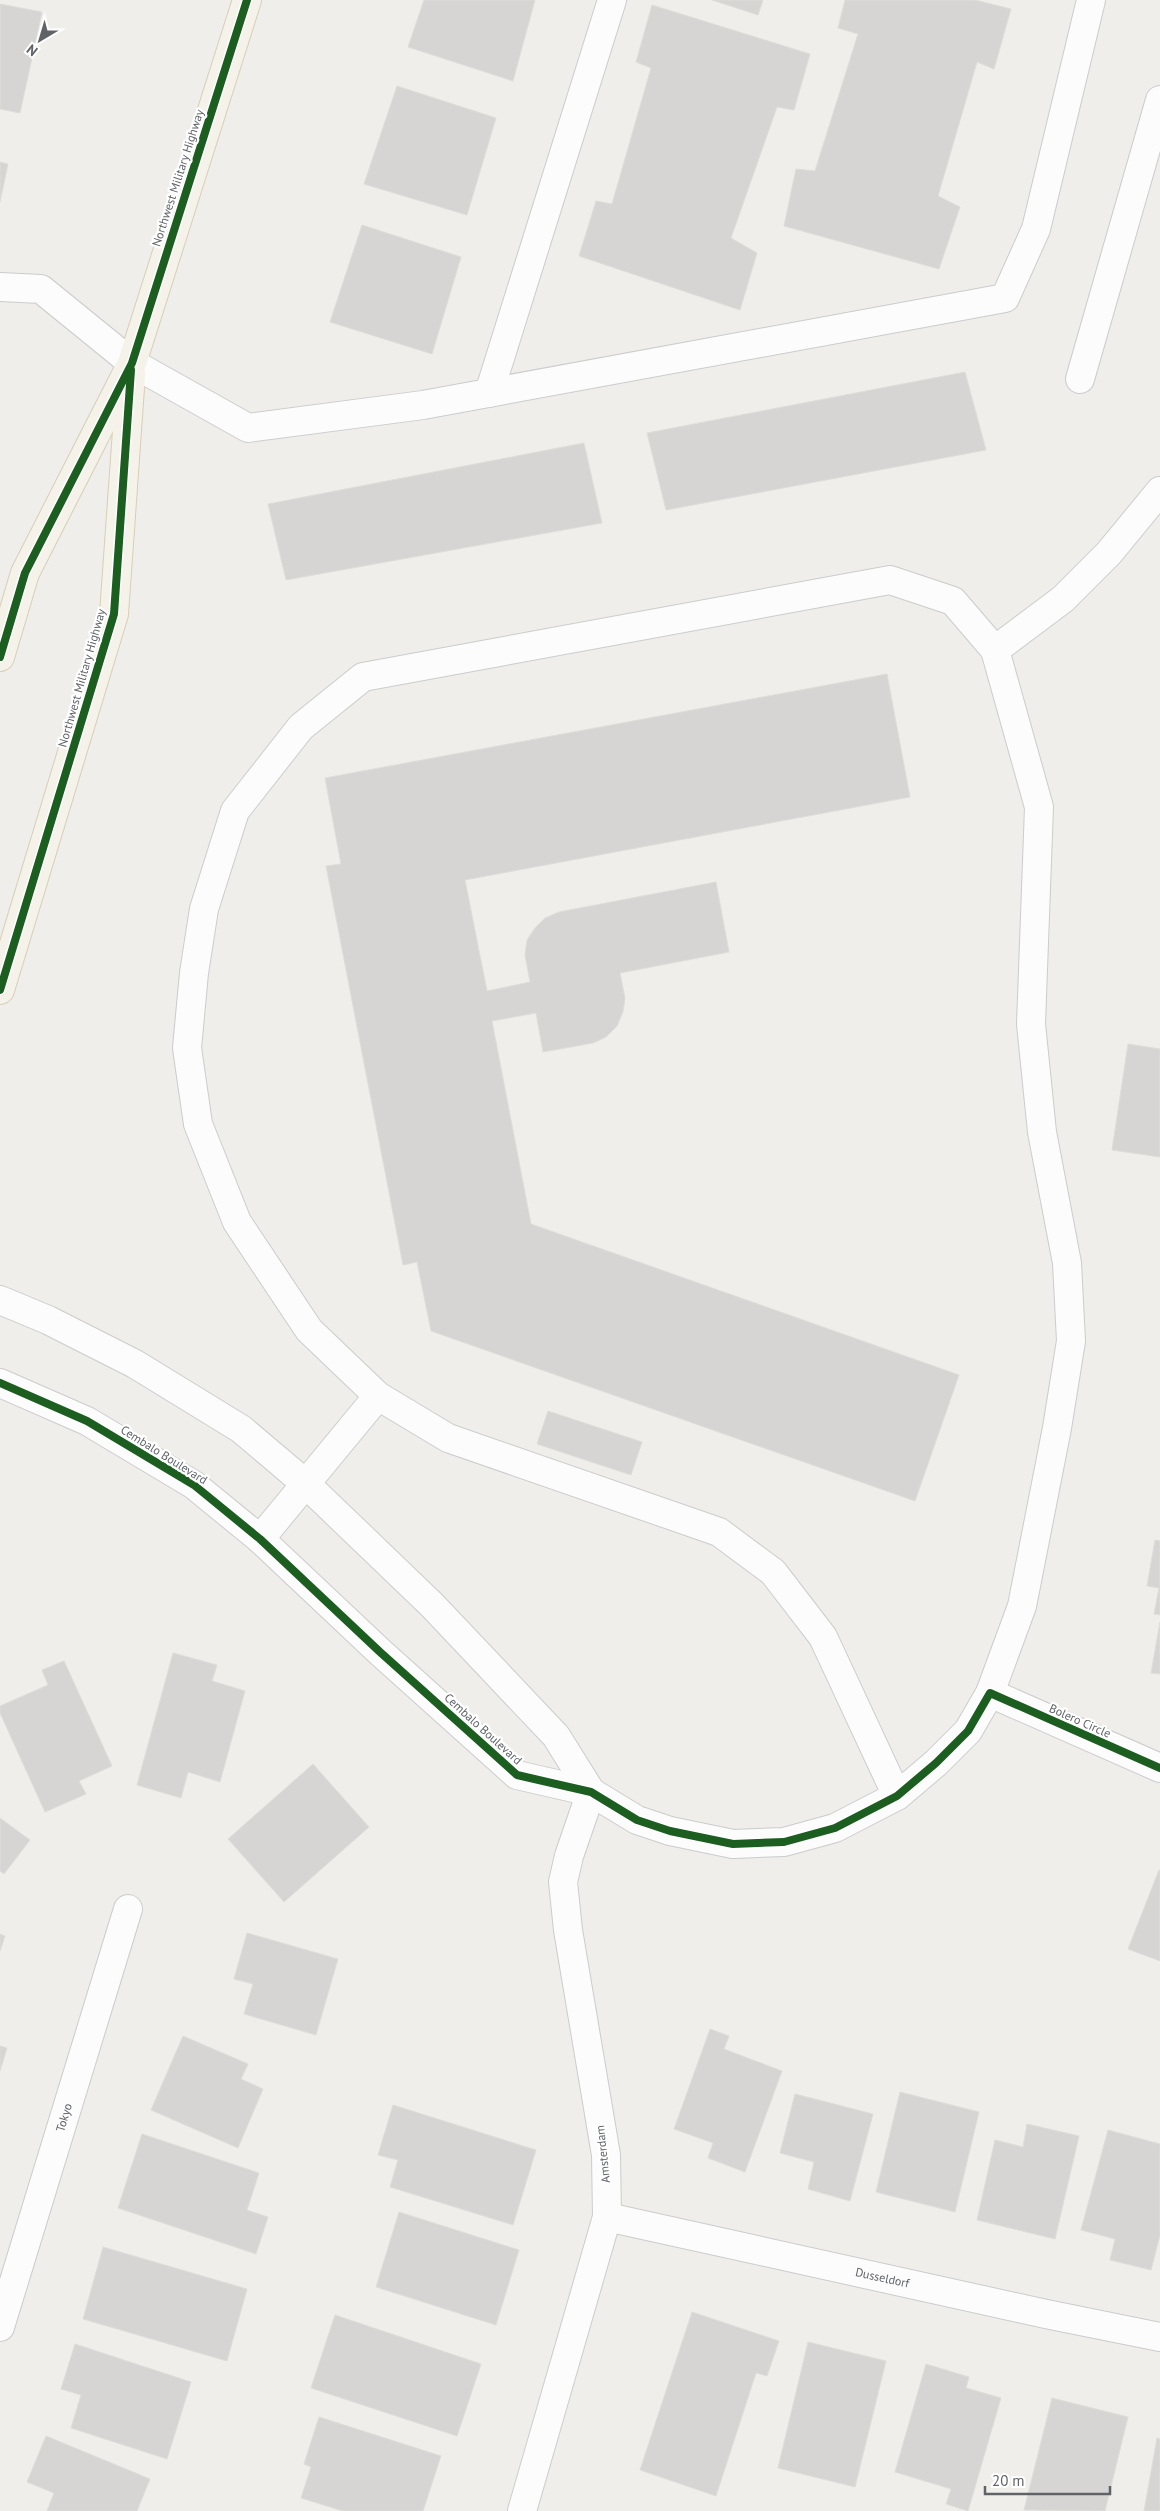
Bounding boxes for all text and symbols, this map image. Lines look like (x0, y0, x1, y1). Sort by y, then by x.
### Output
north arrow (15, 15, 65, 65)
text: N (23, 40, 41, 60)
street label: Northwest Military Highway (148, 107, 207, 248)
street label: Northwest Military Highway (55, 607, 109, 749)
street label: Cembalo Boulevard (118, 1422, 210, 1487)
street label: Cembalo Boulevard (441, 1690, 525, 1767)
street label: Bolero Circle (1047, 1700, 1113, 1741)
street label: Tokyo (52, 2101, 75, 2134)
street label: Amsterdam (592, 2124, 613, 2184)
street label: Dusseldorf (854, 2264, 912, 2291)
scale bar (985, 2464, 1110, 2496)
text: 20 m (992, 2471, 1025, 2490)

